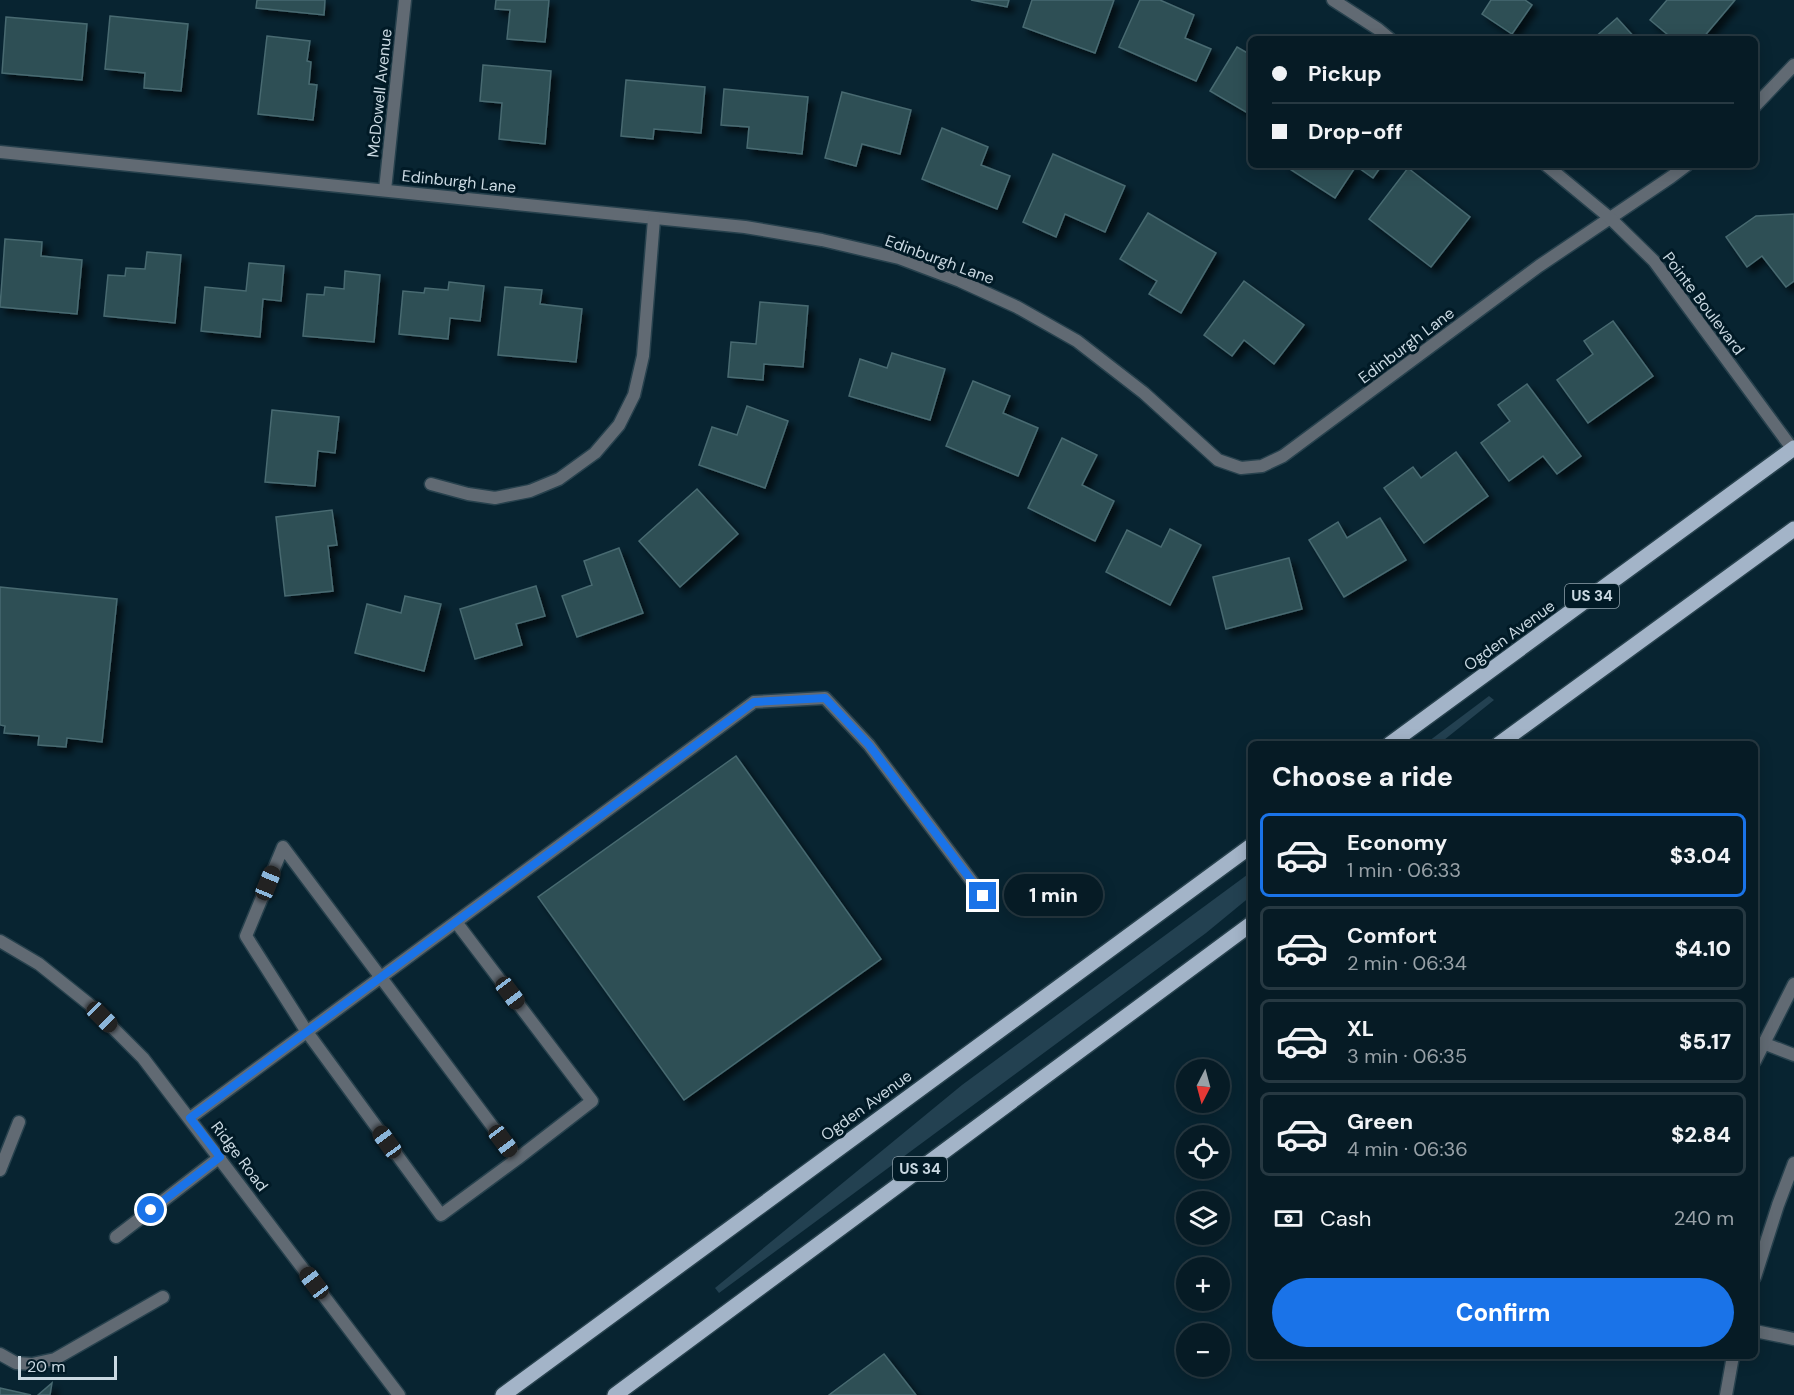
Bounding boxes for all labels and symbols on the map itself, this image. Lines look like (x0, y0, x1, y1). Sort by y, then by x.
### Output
street label: McDowell Avenue (362, 28, 397, 159)
street label: Edinburgh Lane (401, 165, 517, 198)
street label: Edinburgh Lane (882, 230, 997, 289)
street label: Pointe Boulevard (1658, 248, 1749, 359)
street label: Edinburgh Lane (1354, 302, 1458, 388)
road number: US 34 (1565, 584, 1619, 608)
street label: Ogden Avenue (1459, 595, 1559, 676)
car (253, 863, 283, 903)
callout: 1 min (1004, 875, 1103, 917)
route end (969, 882, 996, 909)
car (492, 973, 528, 1013)
car (83, 998, 121, 1036)
north arrow (1176, 1059, 1230, 1113)
street label: Ogden Avenue (816, 1065, 916, 1146)
street label: Ridge Road (206, 1117, 273, 1196)
car (485, 1121, 521, 1161)
car (369, 1122, 405, 1162)
road number: US 34 (893, 1157, 947, 1181)
route start (137, 1196, 164, 1223)
car (296, 1263, 332, 1303)
scale bar (18, 1353, 117, 1380)

